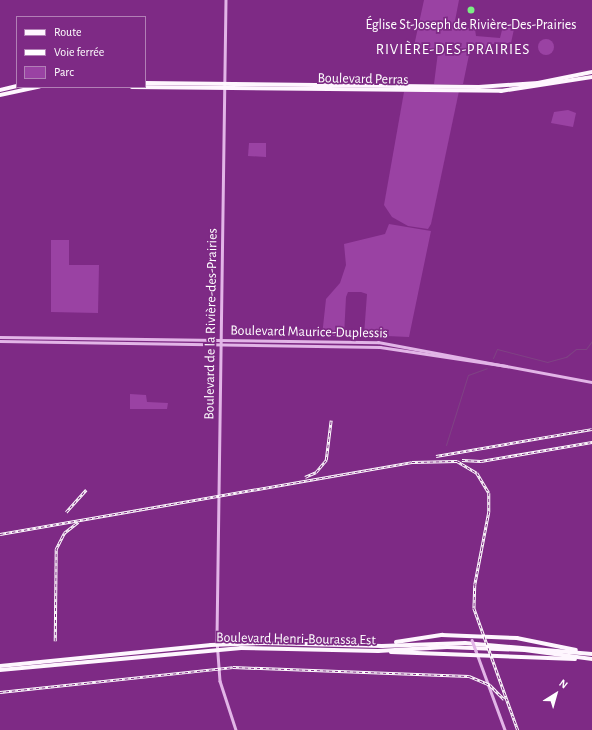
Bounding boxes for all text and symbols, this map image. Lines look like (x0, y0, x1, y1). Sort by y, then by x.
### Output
marker: Église St-Joseph de Rivière-Des-Prairies (466, 5, 476, 15)
legend (16, 16, 146, 88)
place label: Église St-Joseph de Rivière-Des-Prairies (365, 17, 577, 33)
text: Route (54, 26, 81, 38)
district label: RIVIÈRE-DES-PRAIRIES (376, 41, 530, 59)
text: Voie ferrée (54, 46, 104, 58)
text: Parc (54, 66, 74, 78)
street label: Boulevard Perras (317, 70, 409, 88)
street label: Boulevard de la Rivière-des-Prairies (201, 228, 221, 420)
street label: Boulevard Maurice-Duplessis (230, 322, 388, 342)
street label: Boulevard Henri-Bourassa Est (216, 629, 376, 649)
north arrow (536, 674, 576, 714)
text: N (557, 677, 570, 691)

